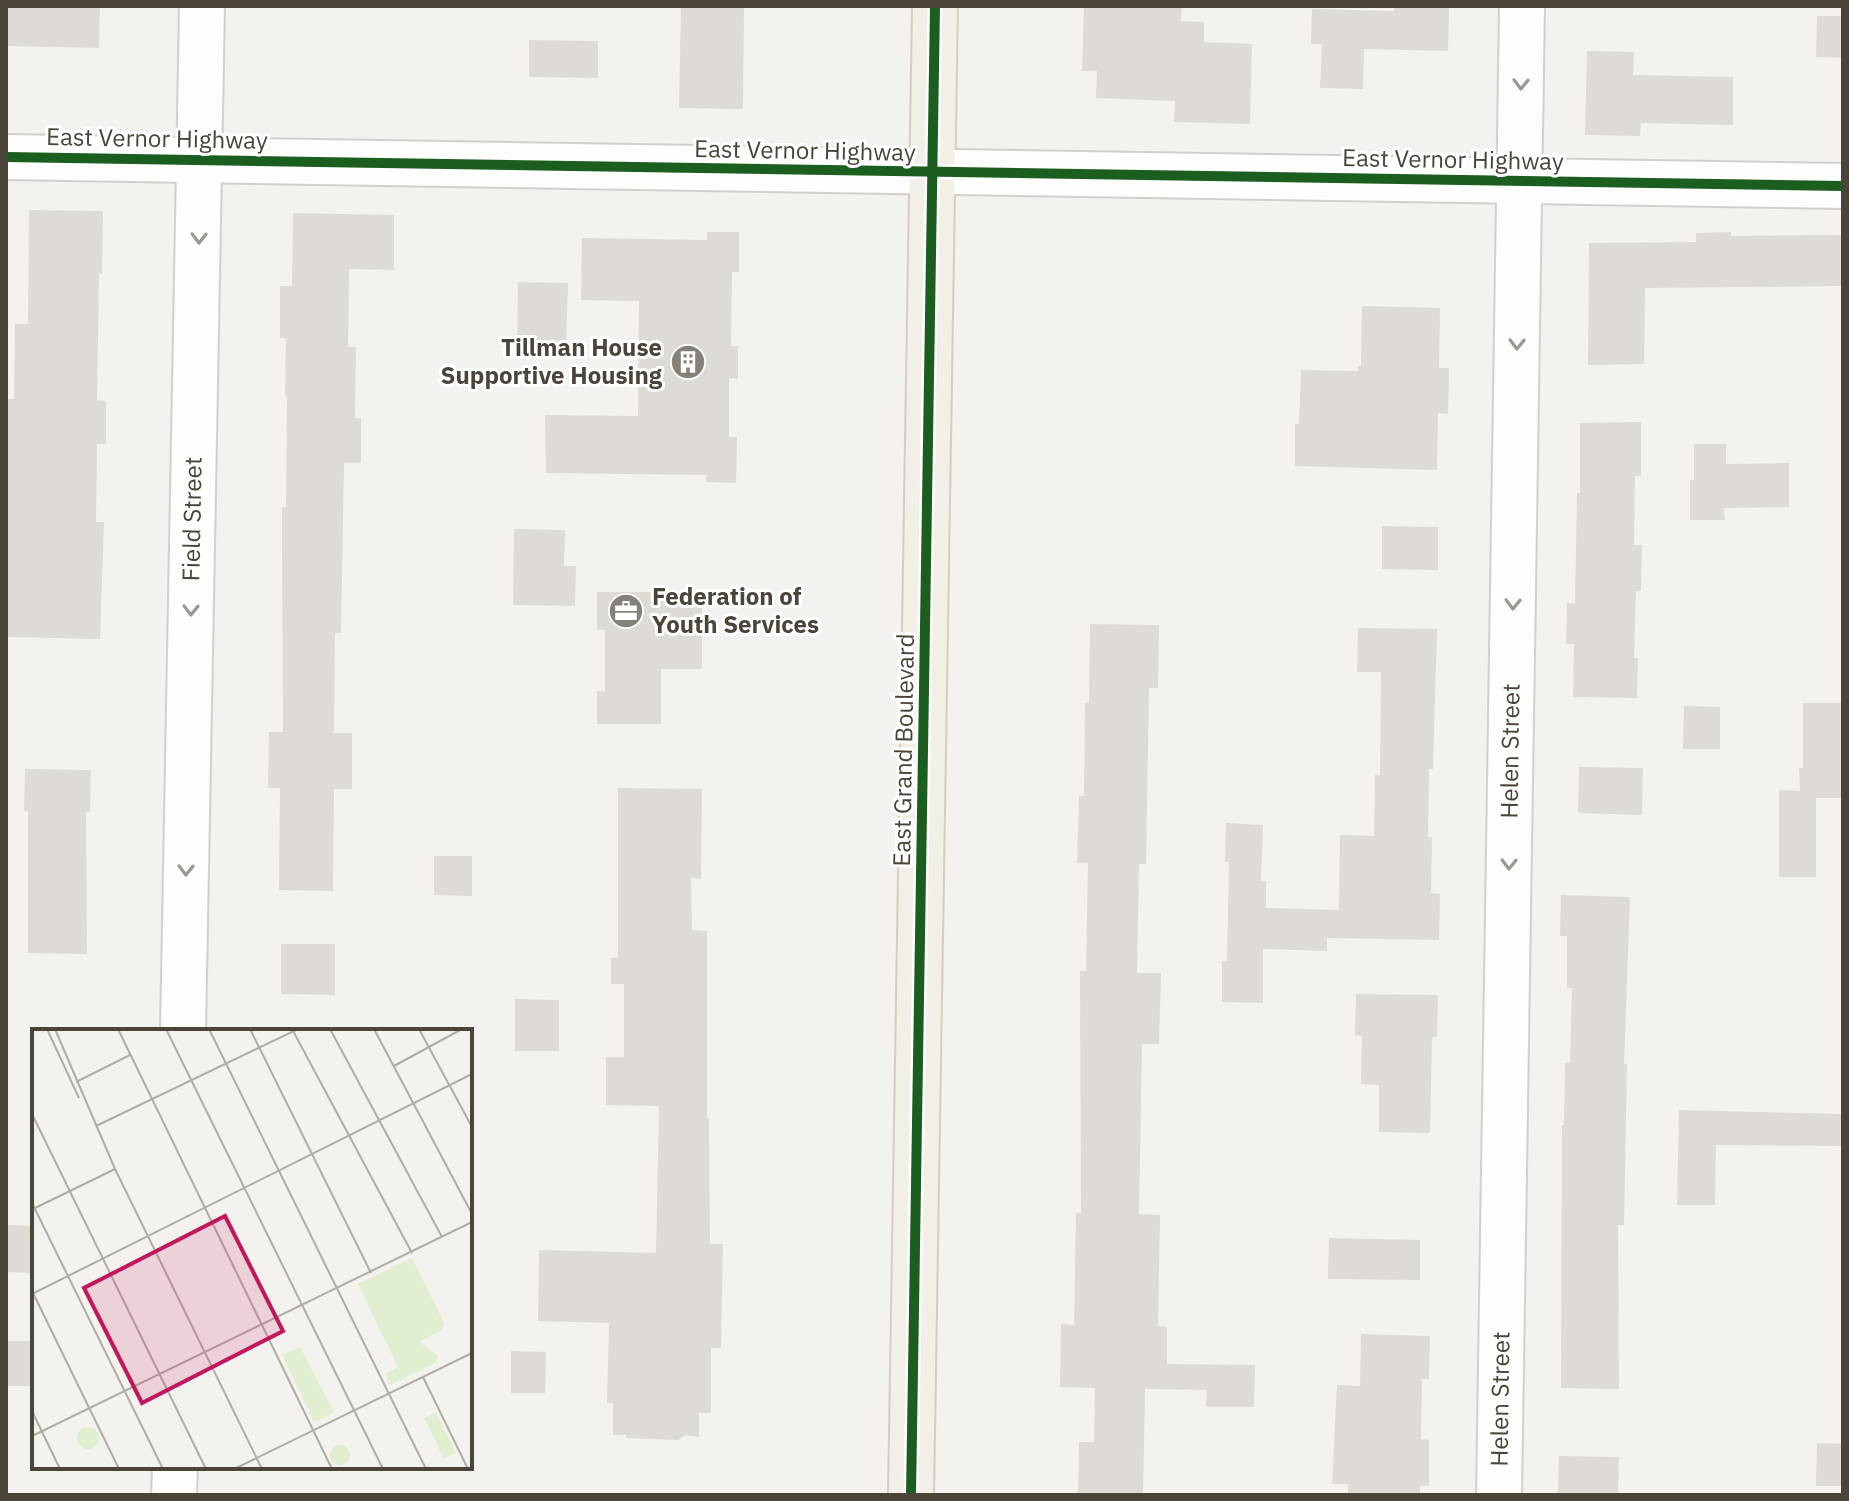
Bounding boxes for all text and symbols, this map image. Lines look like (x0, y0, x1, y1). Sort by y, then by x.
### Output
one-way arrow (1512, 78, 1530, 91)
street label: East Vernor Highway (46, 120, 268, 156)
street label: East Vernor Highway (694, 132, 916, 168)
street label: East Vernor Highway (1342, 141, 1564, 177)
one-way arrow (190, 232, 207, 245)
place label: Tillman House Supportive Housing (441, 331, 663, 391)
one-way arrow (1508, 338, 1526, 351)
building icon: Tillman House Supportive Housing (669, 343, 707, 381)
street label: Field Street (174, 456, 209, 582)
place label: Federation of Youth Services (652, 580, 819, 640)
office icon: Federation of Youth Services (607, 592, 645, 630)
one-way arrow (1504, 598, 1521, 611)
one-way arrow (183, 604, 200, 617)
street label: East Grand Boulevard (885, 633, 921, 867)
street label: Helen Street (1492, 683, 1527, 819)
one-way arrow (1500, 858, 1517, 871)
one-way arrow (178, 864, 195, 877)
inset map (32, 1029, 472, 1469)
street label: Helen Street (1482, 1331, 1517, 1467)

